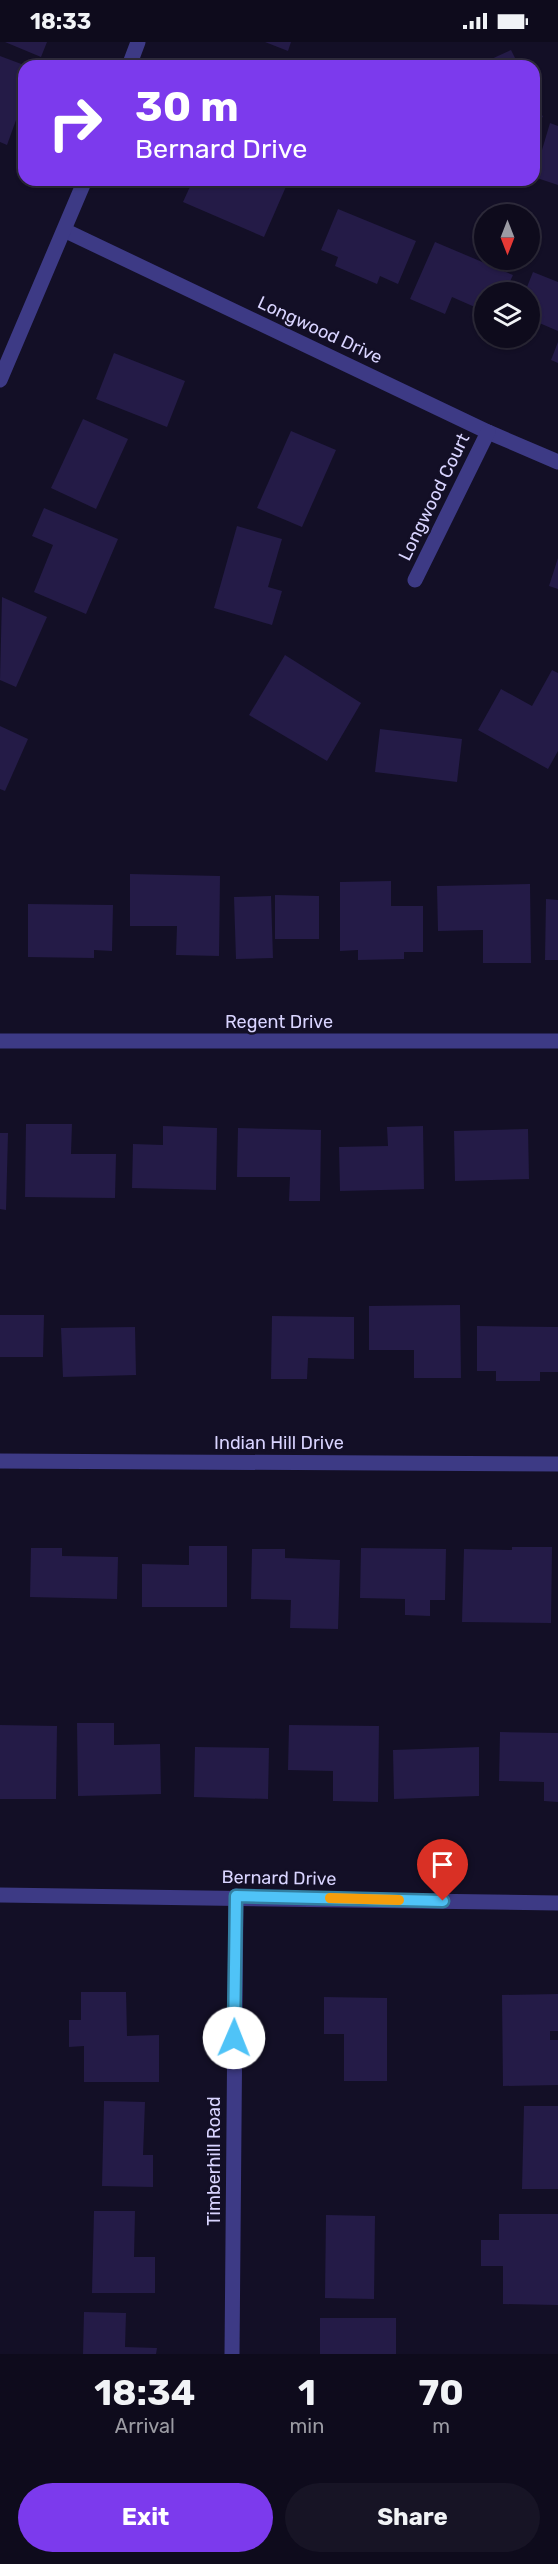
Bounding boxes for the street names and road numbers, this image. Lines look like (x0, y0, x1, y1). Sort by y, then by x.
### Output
street label: Longwood Drive (254, 291, 386, 369)
street label: Longwood Court (394, 430, 474, 564)
street label: Regent Drive (225, 1011, 333, 1033)
street label: Indian Hill Drive (214, 1432, 344, 1454)
street label: Bernard Drive (221, 1866, 337, 1890)
street label: Timberhill Road (203, 2096, 225, 2226)

